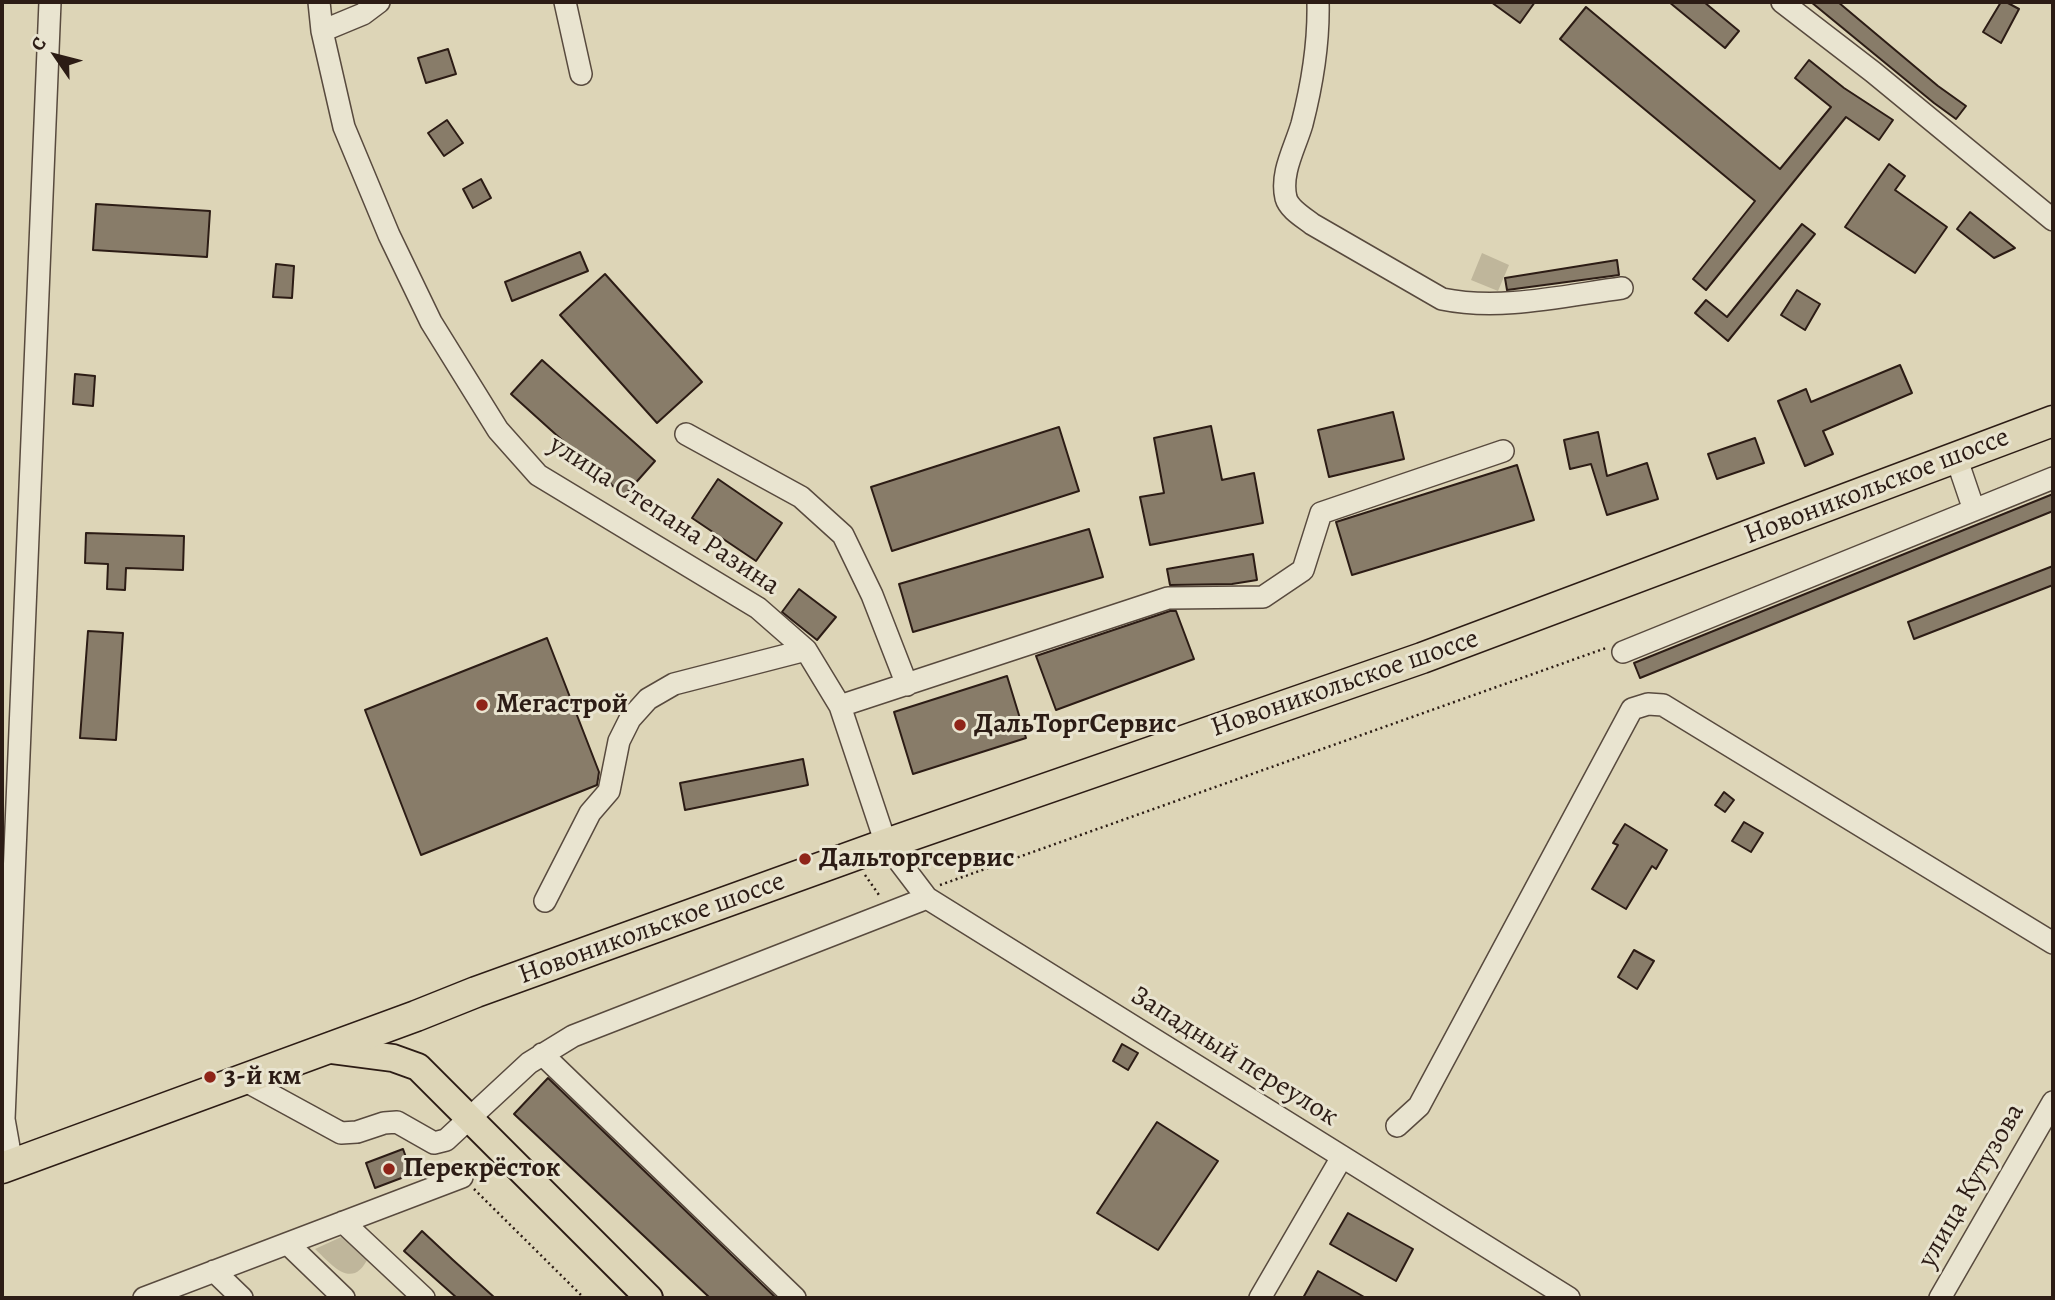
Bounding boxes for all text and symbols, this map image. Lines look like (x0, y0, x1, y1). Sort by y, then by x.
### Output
north arrow (21, 21, 91, 91)
text: С (25, 32, 53, 56)
street label: Новоникольское шоссе (1740, 421, 2014, 553)
street label: улица Степана Разина (542, 429, 786, 603)
street label: Новоникольское шоссе (1207, 622, 1483, 746)
place label: Мегастрой (496, 688, 628, 722)
marker: Мегастрой (474, 697, 490, 713)
place label: ДальТоргСервис (974, 708, 1177, 742)
marker: ДальТоргСервис (952, 717, 968, 733)
place label: Дальторгсервис (819, 842, 1015, 876)
marker: Дальторгсервис (797, 851, 813, 867)
street label: Новоникольское шоссе (514, 865, 790, 993)
street label: Западный переулок (1124, 980, 1344, 1134)
place label: 3-й км (224, 1060, 301, 1094)
marker: 3-й км (202, 1069, 218, 1085)
street label: улица Кутузова (1911, 1098, 2033, 1274)
place label: Перекрёсток (403, 1152, 561, 1186)
marker: Перекрёсток (381, 1161, 397, 1177)

